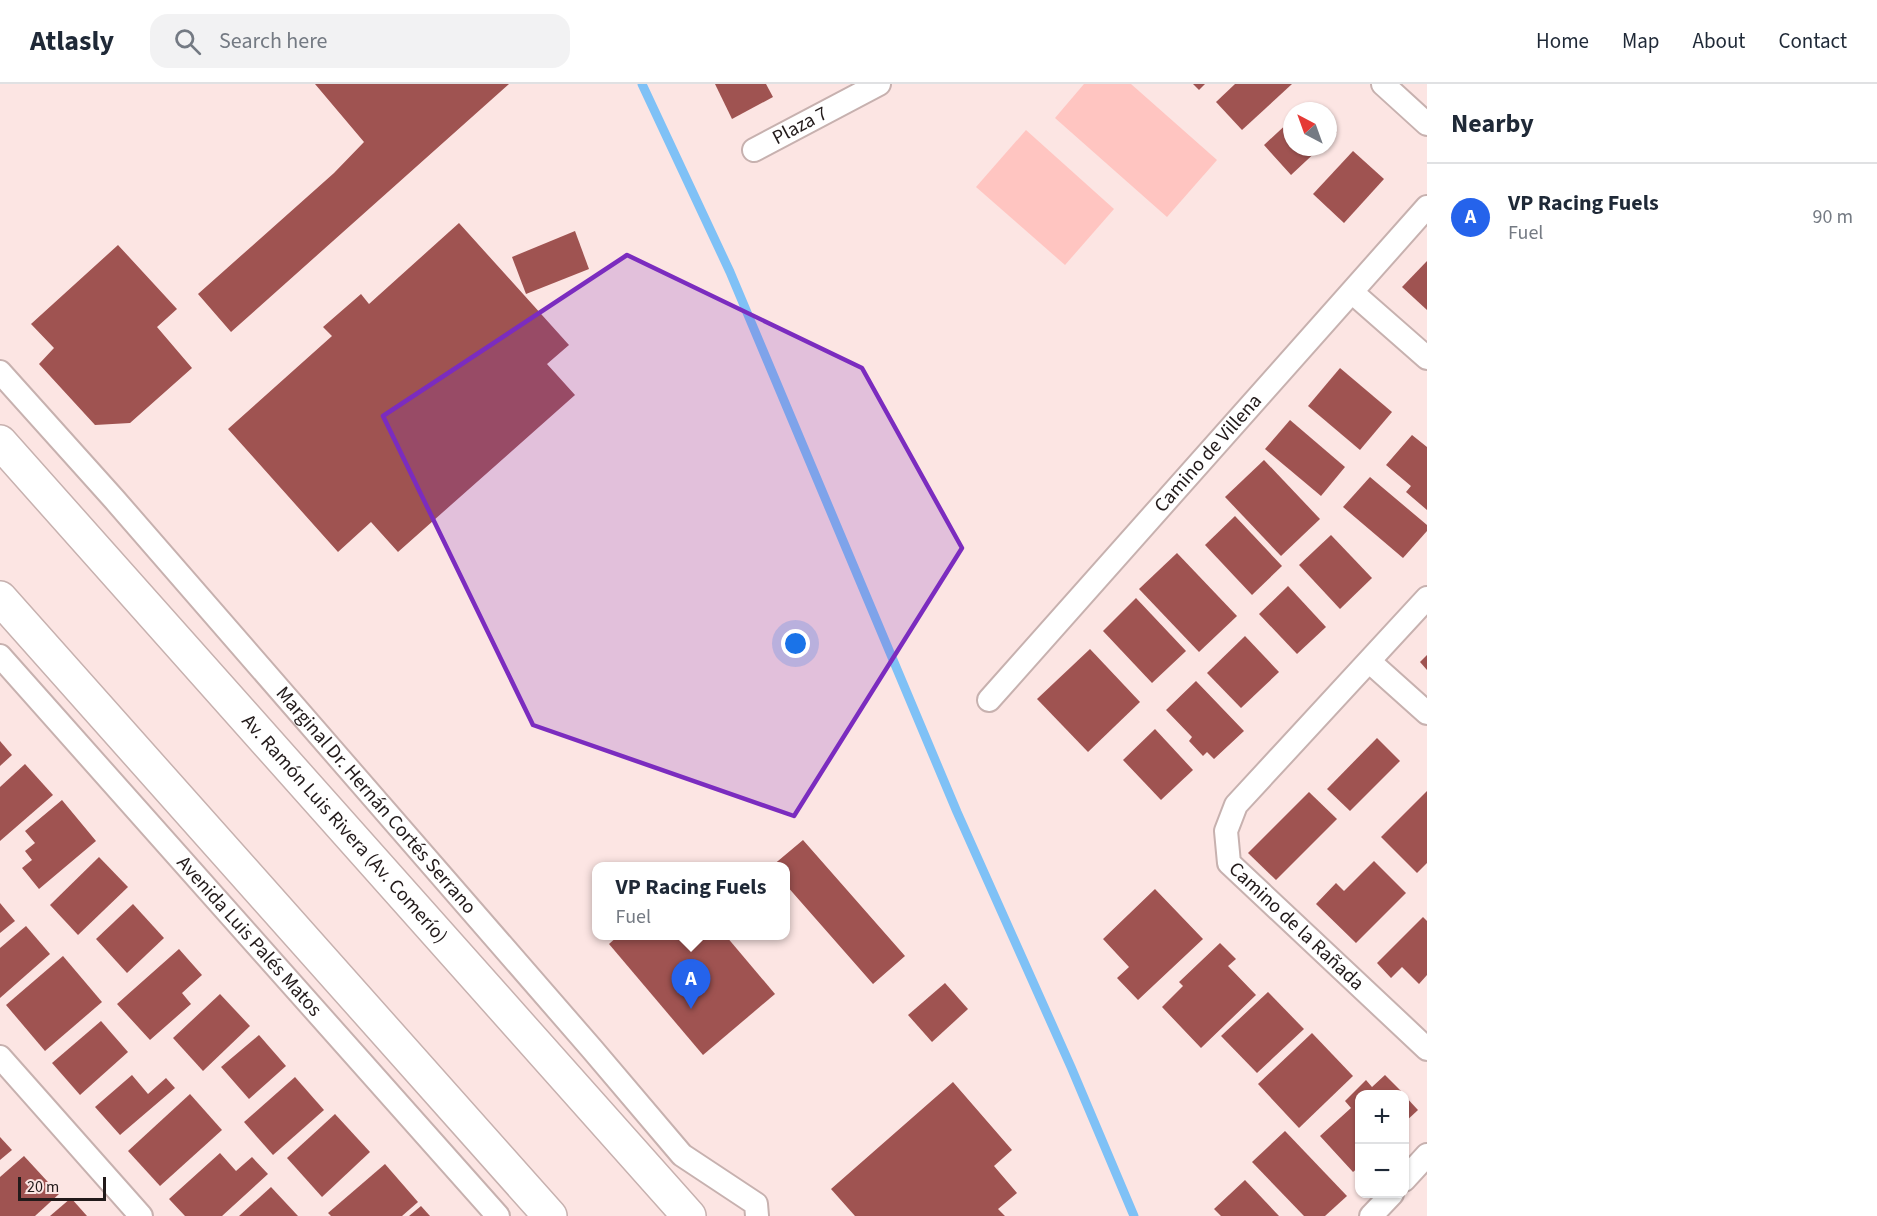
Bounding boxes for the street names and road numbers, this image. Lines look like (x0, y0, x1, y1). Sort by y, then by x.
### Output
street label: Plaza 7 (768, 100, 832, 152)
street label: Camino de Villena (1148, 388, 1269, 519)
street label: Marginal Dr. Hernán Cortés Serrano (269, 680, 483, 920)
street label: Av. Ramón Luis Rivera (Av. Comerío) (235, 708, 454, 949)
street label: Avenida Luis Palés Matos (170, 850, 328, 1023)
street label: Camino de la Rañada (1222, 856, 1370, 997)

